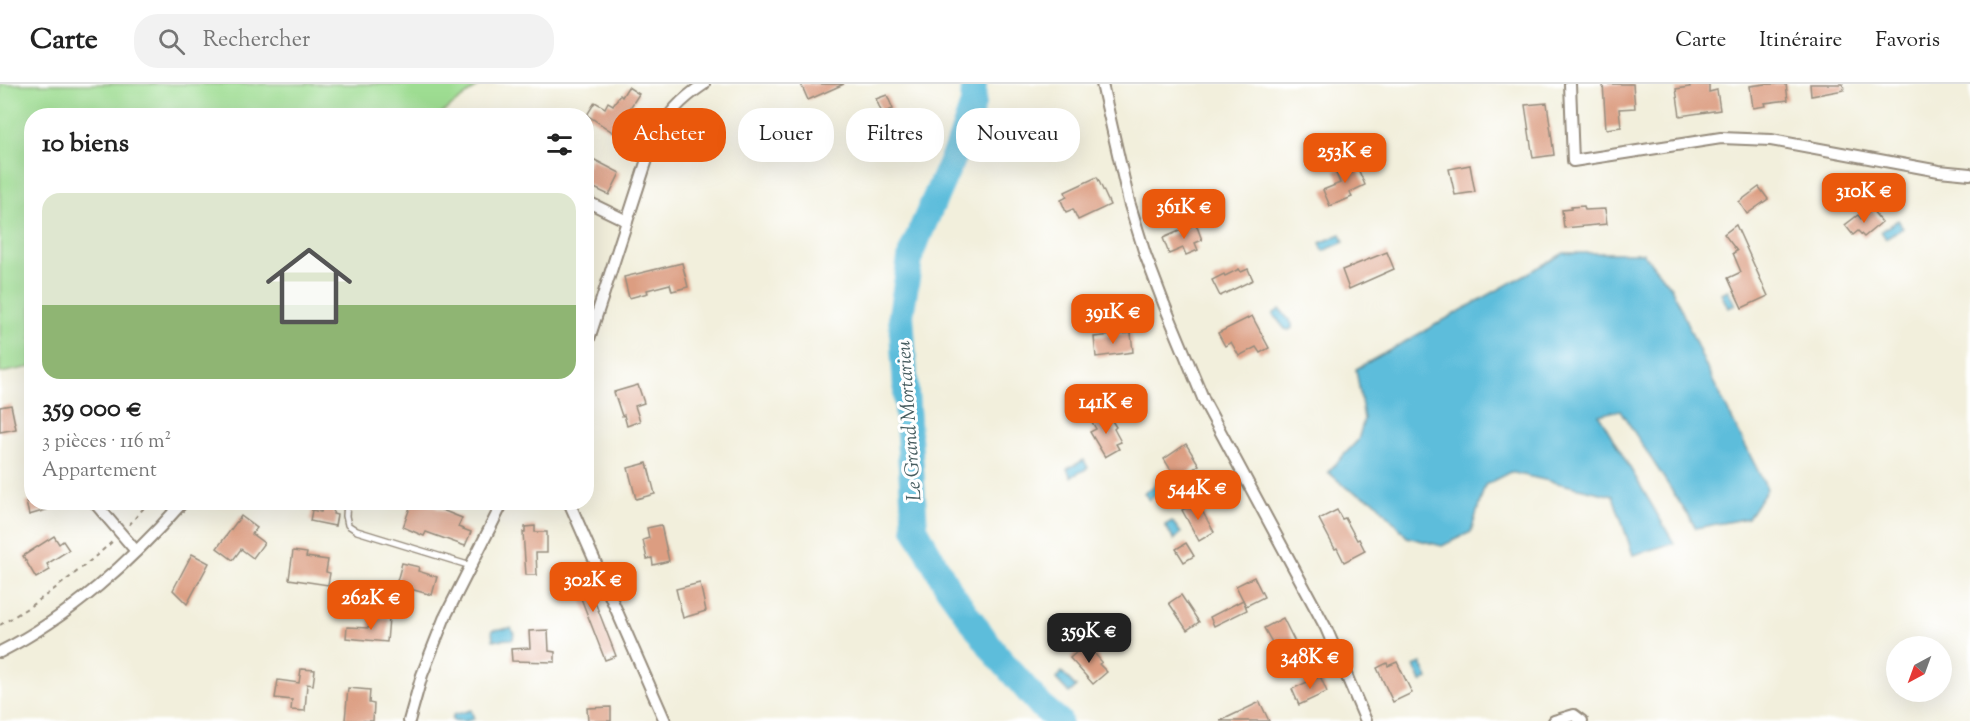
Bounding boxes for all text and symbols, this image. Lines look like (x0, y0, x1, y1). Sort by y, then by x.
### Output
search box (134, 14, 554, 68)
text: Carte (30, 21, 98, 61)
icon: search (155, 25, 188, 58)
text: Rechercher (203, 25, 310, 57)
text: Carte (1675, 26, 1726, 56)
text: Itinéraire (1759, 26, 1842, 56)
text: Favoris (1875, 26, 1940, 56)
chip: Acheter (612, 108, 726, 162)
chip: Louer (738, 108, 834, 162)
chip: Filtres (846, 108, 944, 162)
chip: Nouveau (956, 108, 1080, 162)
text: 10 biens (42, 126, 129, 163)
icon: filters (543, 128, 576, 161)
pin: 253K € (1296, 133, 1394, 184)
text: 253K € (1317, 138, 1373, 167)
pin: 310K € (1815, 173, 1913, 224)
text: 310K € (1836, 178, 1892, 207)
pin: 361K € (1135, 189, 1233, 240)
text: 361K € (1156, 194, 1212, 223)
icon: home (255, 232, 363, 340)
pin: 391K € (1064, 294, 1162, 345)
text: 391K € (1085, 299, 1141, 328)
water label: Le Grand Mortarieu (890, 339, 931, 502)
pin: 141K € (1057, 384, 1155, 435)
text: 141K € (1079, 389, 1133, 418)
text: 359 000 € (42, 391, 142, 428)
text: 3 pièces · 116 m² (42, 428, 171, 457)
text: Appartement (42, 457, 157, 486)
pin: 544K € (1149, 470, 1247, 521)
text: 544K € (1169, 475, 1227, 504)
pin: 302K € (544, 562, 642, 613)
text: 302K € (564, 567, 622, 596)
pin: 262K € (322, 580, 420, 631)
text: 262K € (341, 585, 401, 614)
pin: 359K € (1040, 613, 1138, 664)
text: 359K € (1061, 618, 1117, 647)
north arrow (1886, 636, 1952, 702)
map controls (1886, 636, 1952, 702)
pin: 348K € (1261, 639, 1359, 690)
text: 348K € (1280, 644, 1340, 673)

